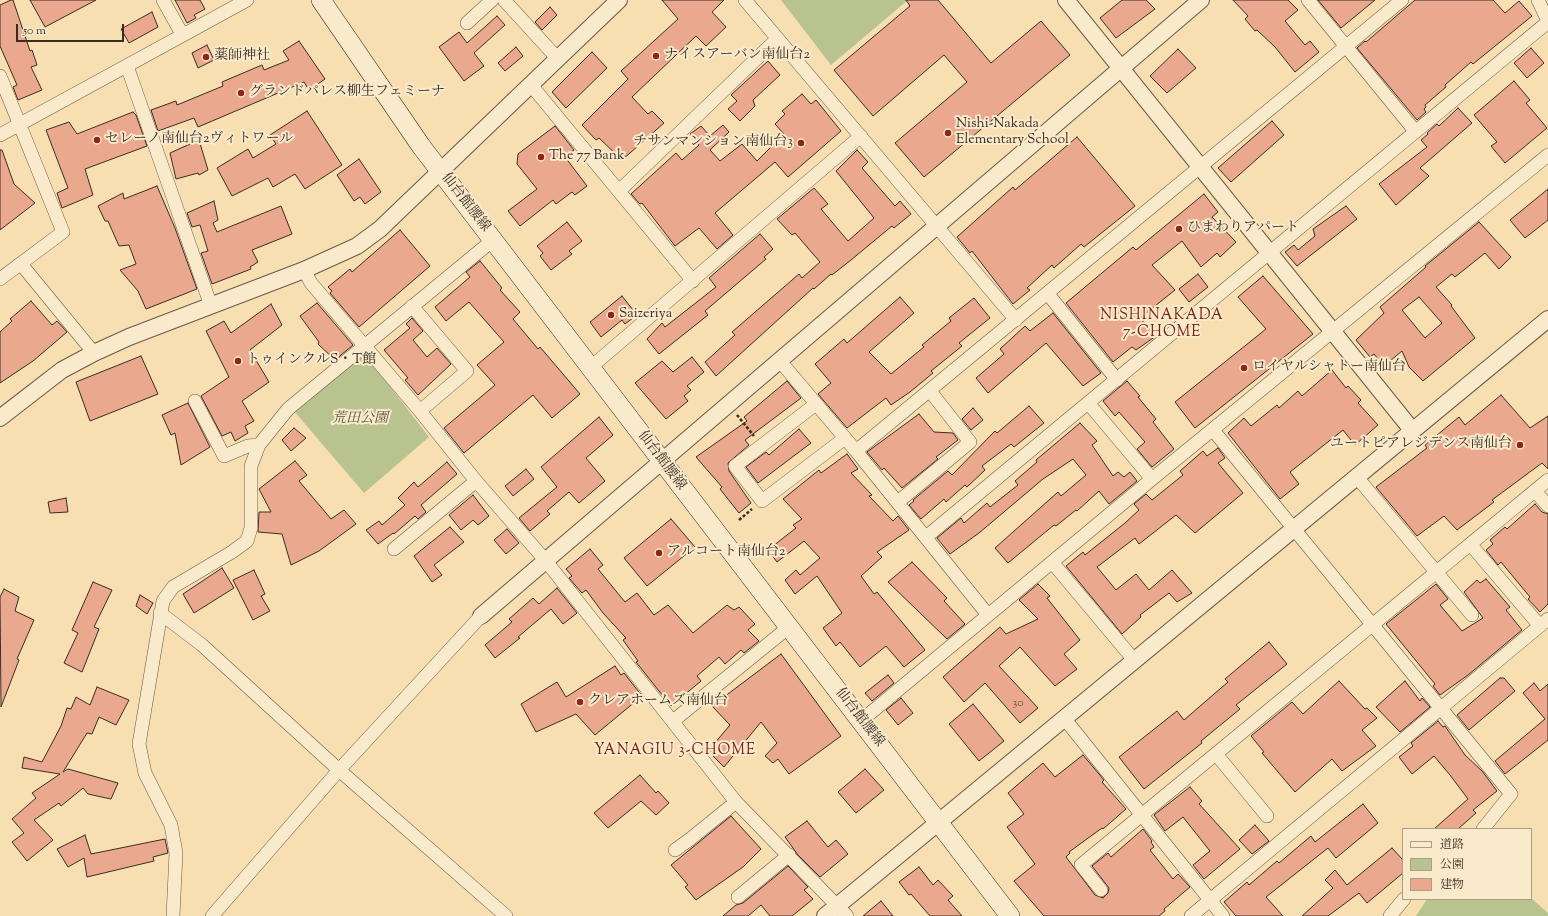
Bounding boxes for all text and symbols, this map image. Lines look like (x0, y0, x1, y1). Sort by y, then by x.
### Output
scale bar (18, 16, 126, 42)
text: 50 m (23, 22, 46, 40)
place label: ナイスアーバン南仙台2 (664, 48, 810, 64)
place label: 薬師神社 (214, 49, 270, 65)
marker: ナイスアーバン南仙台2 (651, 51, 661, 61)
marker: 薬師神社 (201, 52, 211, 62)
place label: グランドパレス柳生フェミーナ (249, 85, 445, 101)
marker: グランドパレス柳生フェミーナ (236, 88, 246, 98)
place label: Nishi-Nakada Elementary School (956, 117, 1069, 150)
marker: Nishi-Nakada Elementary School (943, 128, 953, 138)
place label: セレーノ南仙台2ヴィトワール (105, 132, 294, 148)
marker: セレーノ南仙台2ヴィトワール (92, 135, 102, 145)
place label: チサンマンション南仙台3 (633, 135, 793, 151)
marker: チサンマンション南仙台3 (796, 138, 806, 148)
place label: The 77 Bank (549, 149, 625, 165)
marker: The 77 Bank (536, 152, 546, 162)
street label: 仙台館腰線 (437, 170, 493, 236)
place label: ひまわりアパート (1187, 221, 1299, 237)
marker: ひまわりアパート (1174, 224, 1184, 234)
place label: Saizeriya (619, 307, 672, 323)
district label: NISHINAKADA 7-CHOME (1100, 307, 1224, 342)
marker: Saizeriya (606, 310, 616, 320)
place label: トゥインクルS・T館 (246, 353, 376, 369)
marker: トゥインクルS・T館 (233, 356, 243, 366)
place label: ロイヤルシャトー南仙台 (1252, 360, 1406, 376)
marker: ロイヤルシャトー南仙台 (1239, 363, 1249, 373)
park label: 荒田公園 (332, 412, 388, 428)
street label: 仙台館腰線 (633, 428, 689, 494)
place label: ユートピアレジデンス南仙台 (1330, 437, 1512, 453)
marker: ユートピアレジデンス南仙台 (1515, 440, 1525, 450)
place label: アルコート南仙台2 (667, 545, 786, 561)
marker: アルコート南仙台2 (654, 548, 664, 558)
street label: 仙台館腰線 (831, 685, 887, 751)
place label: クレアホームズ南仙台 (588, 694, 728, 710)
marker: クレアホームズ南仙台 (575, 697, 585, 707)
house number: 30 (1012, 697, 1024, 711)
district label: YANAGIU 3-CHOME (594, 742, 756, 760)
legend (1402, 828, 1532, 900)
text: 道路 (1440, 836, 1464, 854)
text: 公園 (1440, 856, 1464, 874)
text: 建物 (1440, 876, 1464, 894)

